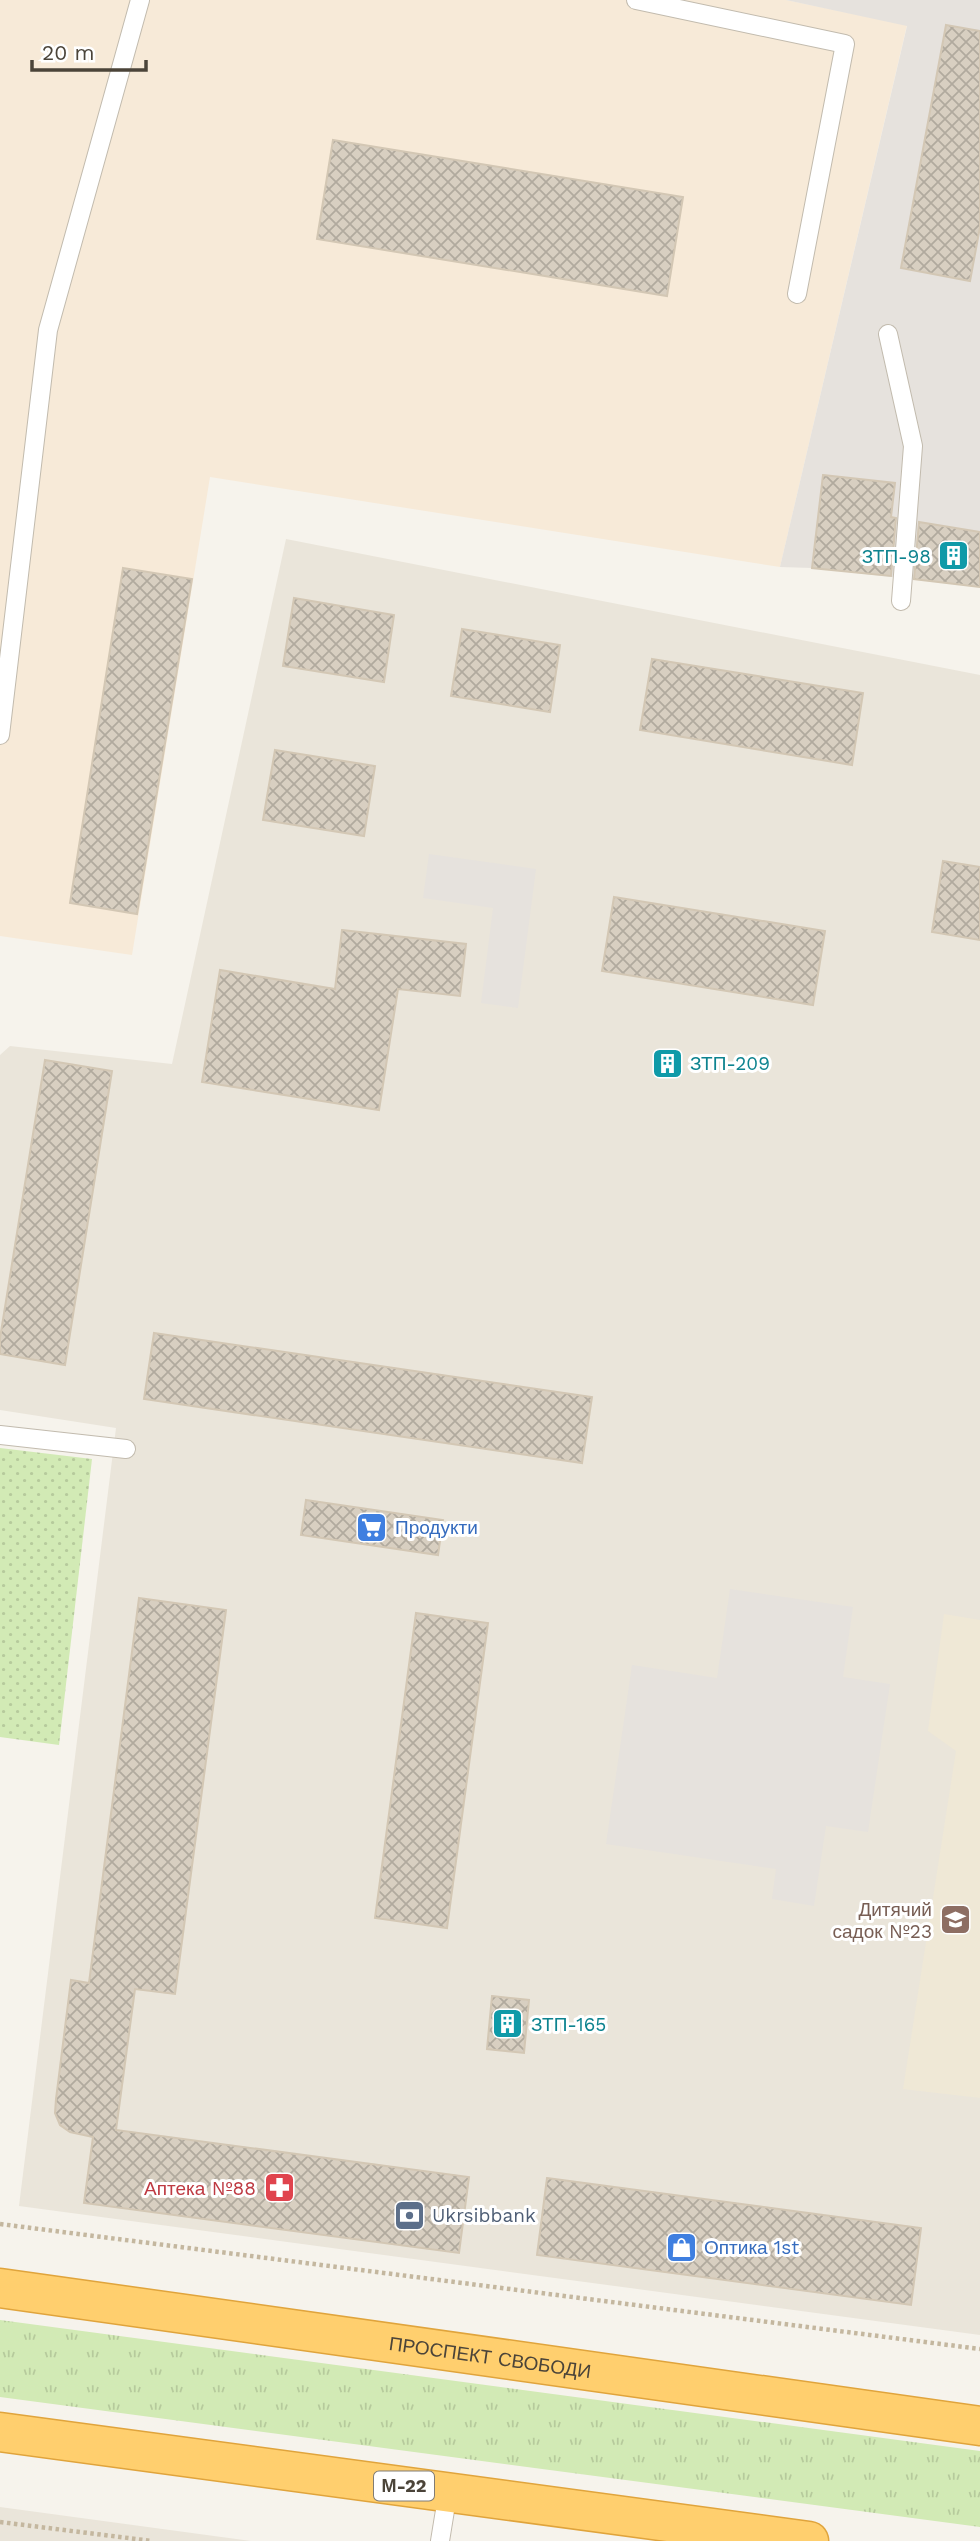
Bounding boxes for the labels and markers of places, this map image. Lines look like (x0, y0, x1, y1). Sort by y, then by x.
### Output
building icon: ЗТП-98 (937, 539, 971, 573)
place label: ЗТП-98 (862, 545, 931, 568)
building icon: ЗТП-209 (650, 1046, 684, 1080)
place label: ЗТП-209 (690, 1052, 770, 1075)
supermarket icon: Продукти (355, 1510, 389, 1544)
place label: Продукти (395, 1516, 478, 1539)
place label: Дитячий садок №23 (833, 1898, 932, 1943)
school or university icon: Дитячий садок №23 (938, 1903, 972, 1937)
building icon: ЗТП-165 (491, 2007, 525, 2041)
place label: ЗТП-165 (531, 2013, 606, 2036)
pharmacy icon: Аптека №88 (262, 2171, 296, 2205)
place label: Аптека №88 (144, 2177, 256, 2200)
bank icon: Ukrsibbank (392, 2198, 426, 2232)
place label: Ukrsibbank (432, 2204, 536, 2227)
shop icon: Оптика 1st (664, 2230, 698, 2264)
place label: Оптика 1st (704, 2236, 799, 2259)

